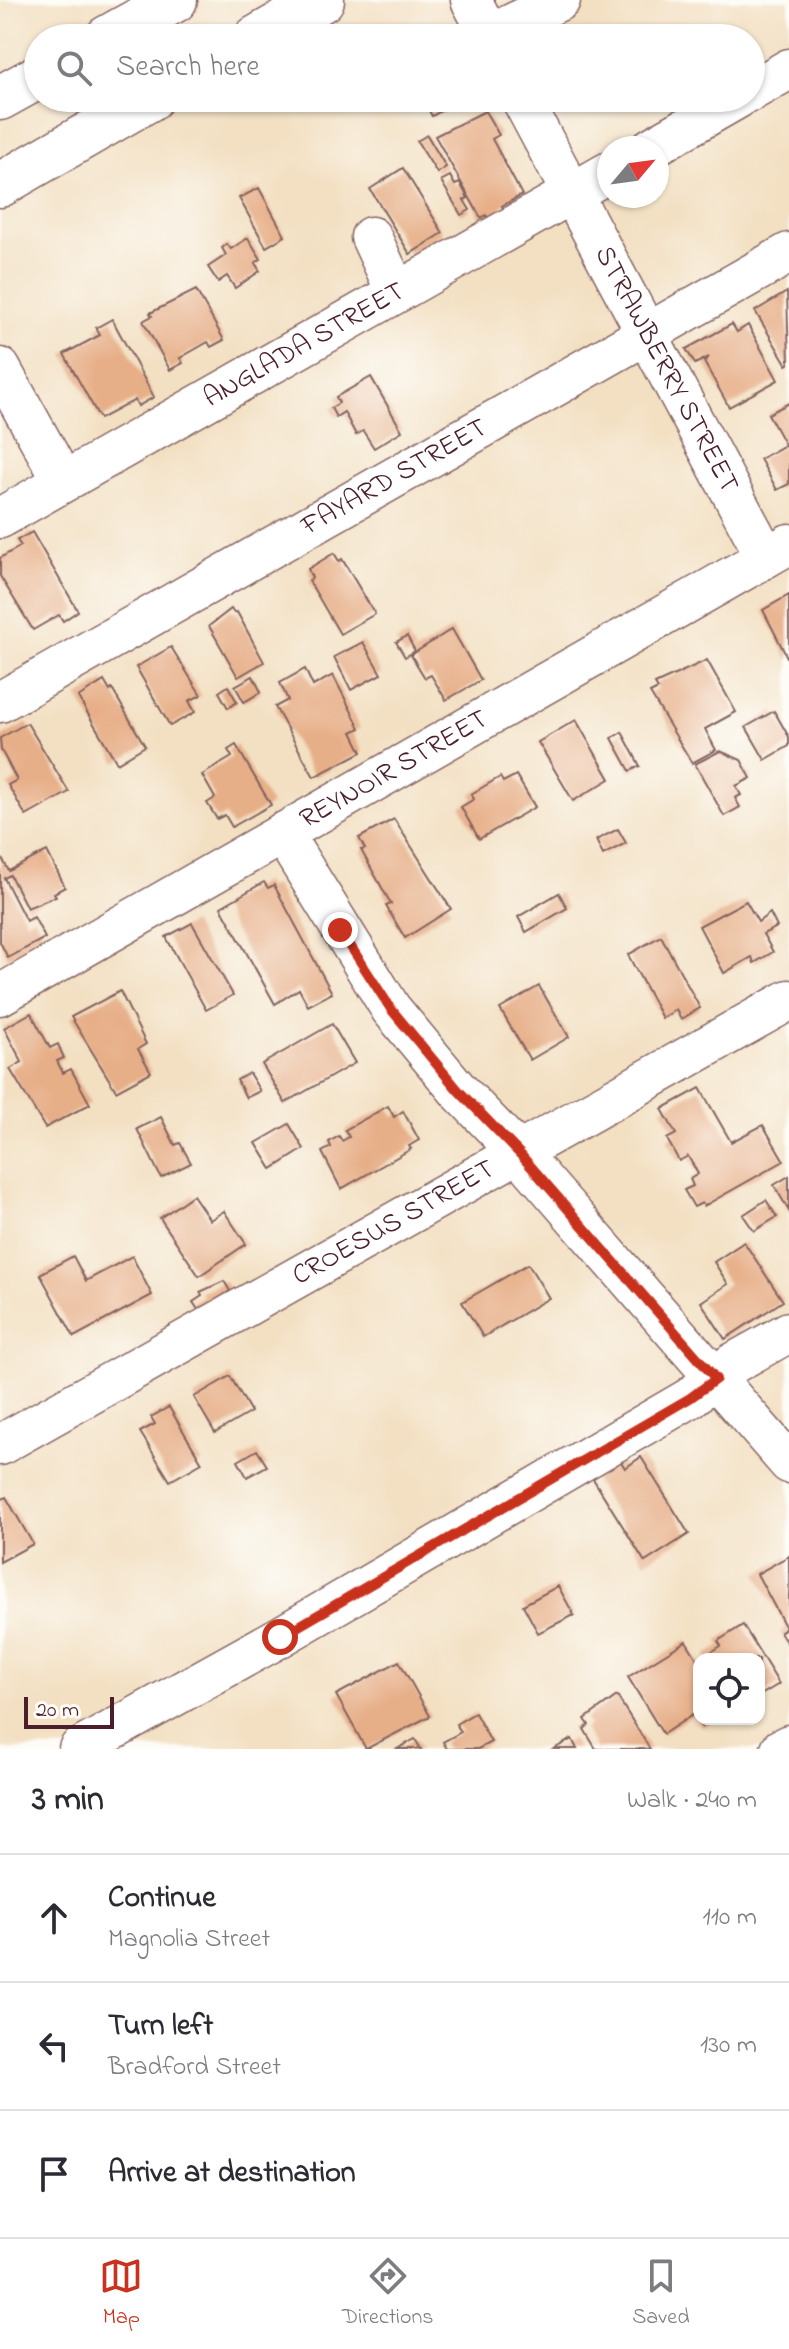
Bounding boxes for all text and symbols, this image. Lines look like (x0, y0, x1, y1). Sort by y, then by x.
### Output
search box (24, 24, 765, 112)
icon: search (52, 46, 96, 90)
text: Search here (116, 46, 260, 90)
north arrow (597, 136, 669, 208)
street label: STRAWBERRY STREET (583, 239, 749, 501)
street label: ANGLADA STREET (196, 272, 413, 419)
street label: FAYARD STREET (293, 408, 495, 547)
street label: REYNOIR STREET (292, 699, 496, 840)
route end (322, 912, 358, 948)
street label: CROESUS STREET (285, 1149, 503, 1296)
route start (262, 1619, 298, 1655)
map controls (693, 1653, 765, 1725)
button: locate (693, 1653, 765, 1725)
scale bar (24, 1693, 114, 1729)
text: 20 m (36, 1695, 79, 1727)
text: 3 min (32, 1776, 104, 1826)
text: Walk · 240 m (627, 1782, 757, 1820)
text: Continue (108, 1877, 216, 1921)
icon: ahead (32, 1896, 76, 1940)
text: 110 m (703, 1899, 757, 1937)
text: Magnolia Street (108, 1921, 270, 1959)
text: Turn left (108, 2005, 213, 2049)
icon: left (32, 2024, 76, 2068)
text: 130 m (700, 2027, 757, 2065)
text: Bradford Street (108, 2049, 281, 2087)
icon: arrive (32, 2152, 76, 2196)
text: Arrive at destination (108, 2152, 356, 2196)
tab: Map (99, 2254, 143, 2334)
tab: Directions (342, 2254, 433, 2334)
tab: Saved (632, 2254, 690, 2334)

